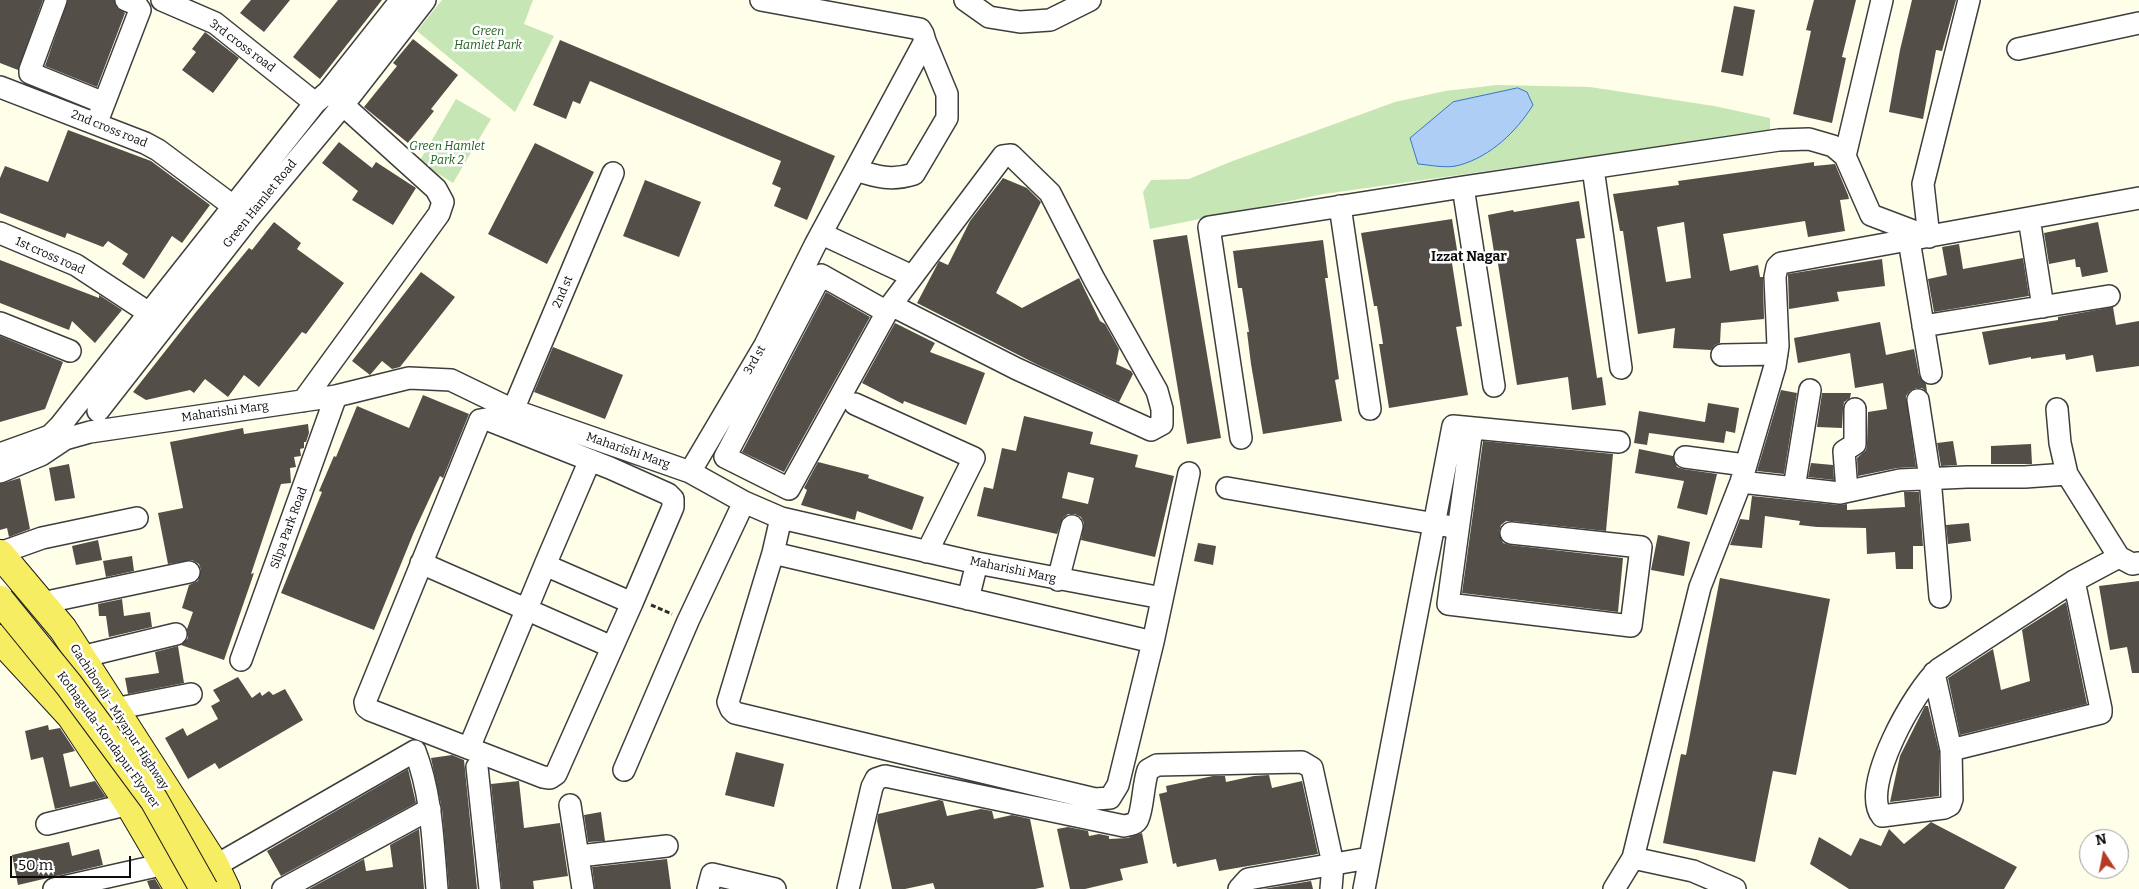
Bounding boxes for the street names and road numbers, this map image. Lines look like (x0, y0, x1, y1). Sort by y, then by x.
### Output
street label: 3rd cross road (206, 17, 278, 75)
street label: 2nd cross road (69, 107, 149, 151)
street label: Green Hamlet Road (220, 157, 300, 251)
street label: 1st cross road (13, 234, 87, 278)
street label: 2nd st (550, 274, 576, 310)
street label: 3rd st (741, 343, 769, 377)
street label: Maharishi Marg (181, 399, 269, 425)
street label: Maharishi Marg (584, 430, 672, 472)
street label: Silpa Park Road (268, 485, 310, 571)
street label: Maharishi Marg (969, 554, 1057, 586)
street label: Gachibowli - Miyapur Highway (67, 642, 171, 792)
street label: Kothaguda-Kondapur Flyover (54, 669, 162, 811)

